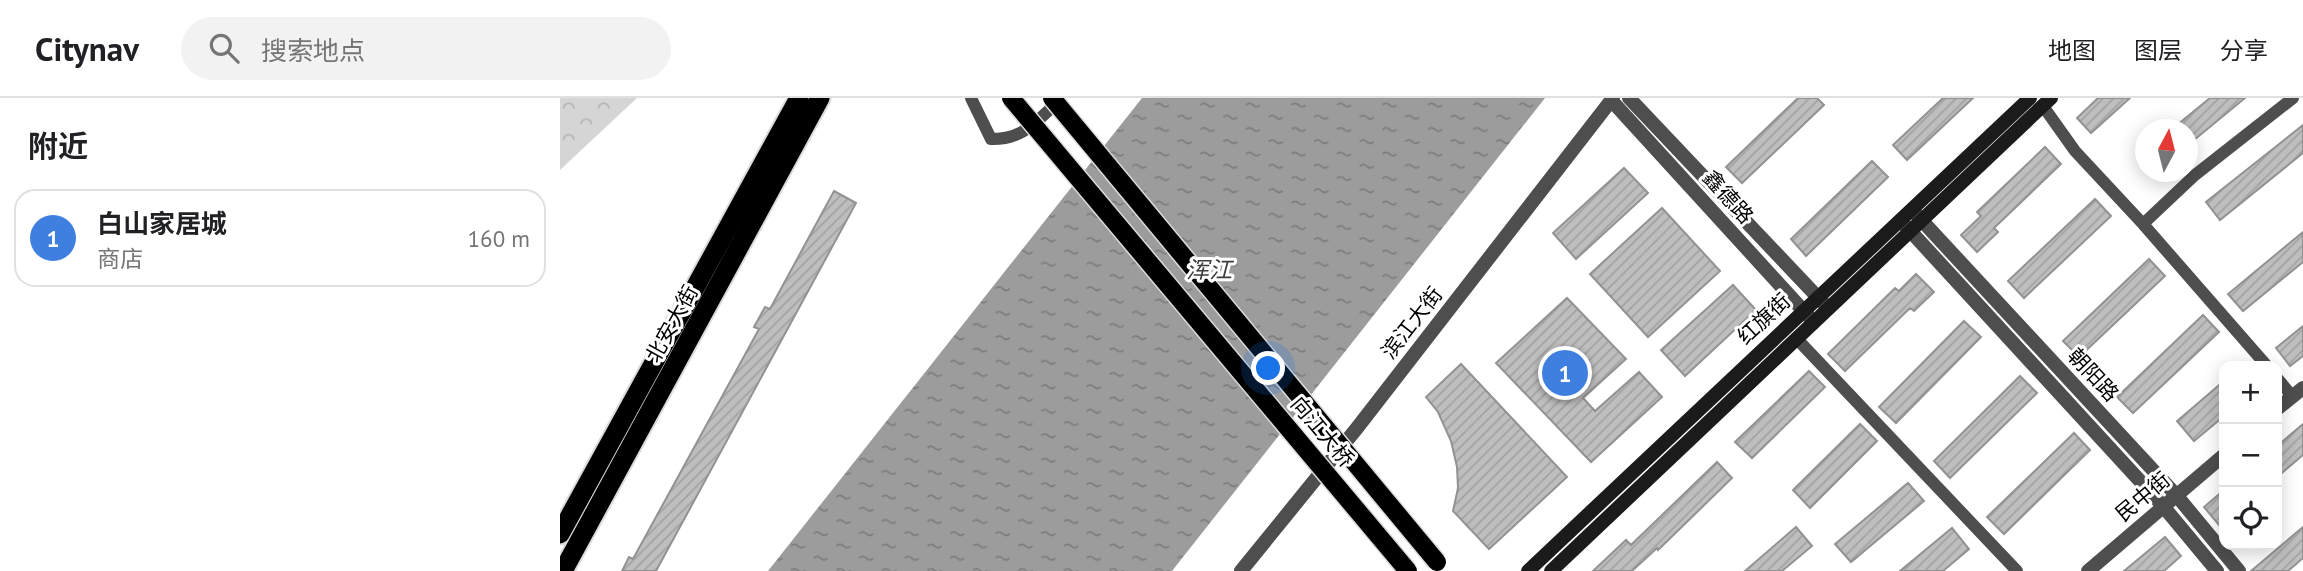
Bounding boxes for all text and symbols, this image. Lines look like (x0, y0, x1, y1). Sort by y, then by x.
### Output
search box (181, 17, 671, 80)
text: Citynav (35, 27, 139, 70)
icon: search (205, 29, 243, 67)
text: 搜索地点 (261, 34, 365, 67)
text: 地图 (2048, 35, 2096, 66)
text: 图层 (2134, 35, 2182, 66)
text: 分享 (2220, 35, 2268, 66)
north arrow (2135, 119, 2198, 182)
text: 附近 (28, 126, 88, 165)
street label: 鑫德路 (1697, 164, 1759, 229)
text: 白山家居城 (97, 207, 227, 240)
text: 1 (46, 224, 60, 253)
text: 160 m (468, 224, 530, 253)
text: 商店 (97, 244, 143, 273)
water label: 浑江 (1186, 255, 1235, 284)
street label: 北安大街 (639, 280, 704, 367)
street label: 滨江大街 (1375, 281, 1448, 364)
street label: 红旗街 (1731, 287, 1796, 350)
street label: 朝阳路 (2062, 342, 2125, 407)
pin: 1 (1542, 347, 1588, 399)
your location (1251, 351, 1285, 385)
map controls (2219, 361, 2282, 550)
button: + (2219, 361, 2282, 424)
street label: 向江大桥 (1285, 391, 1360, 473)
button: − (2219, 424, 2282, 487)
street label: 民中街 (2110, 466, 2175, 527)
button: locate (2219, 487, 2282, 550)

